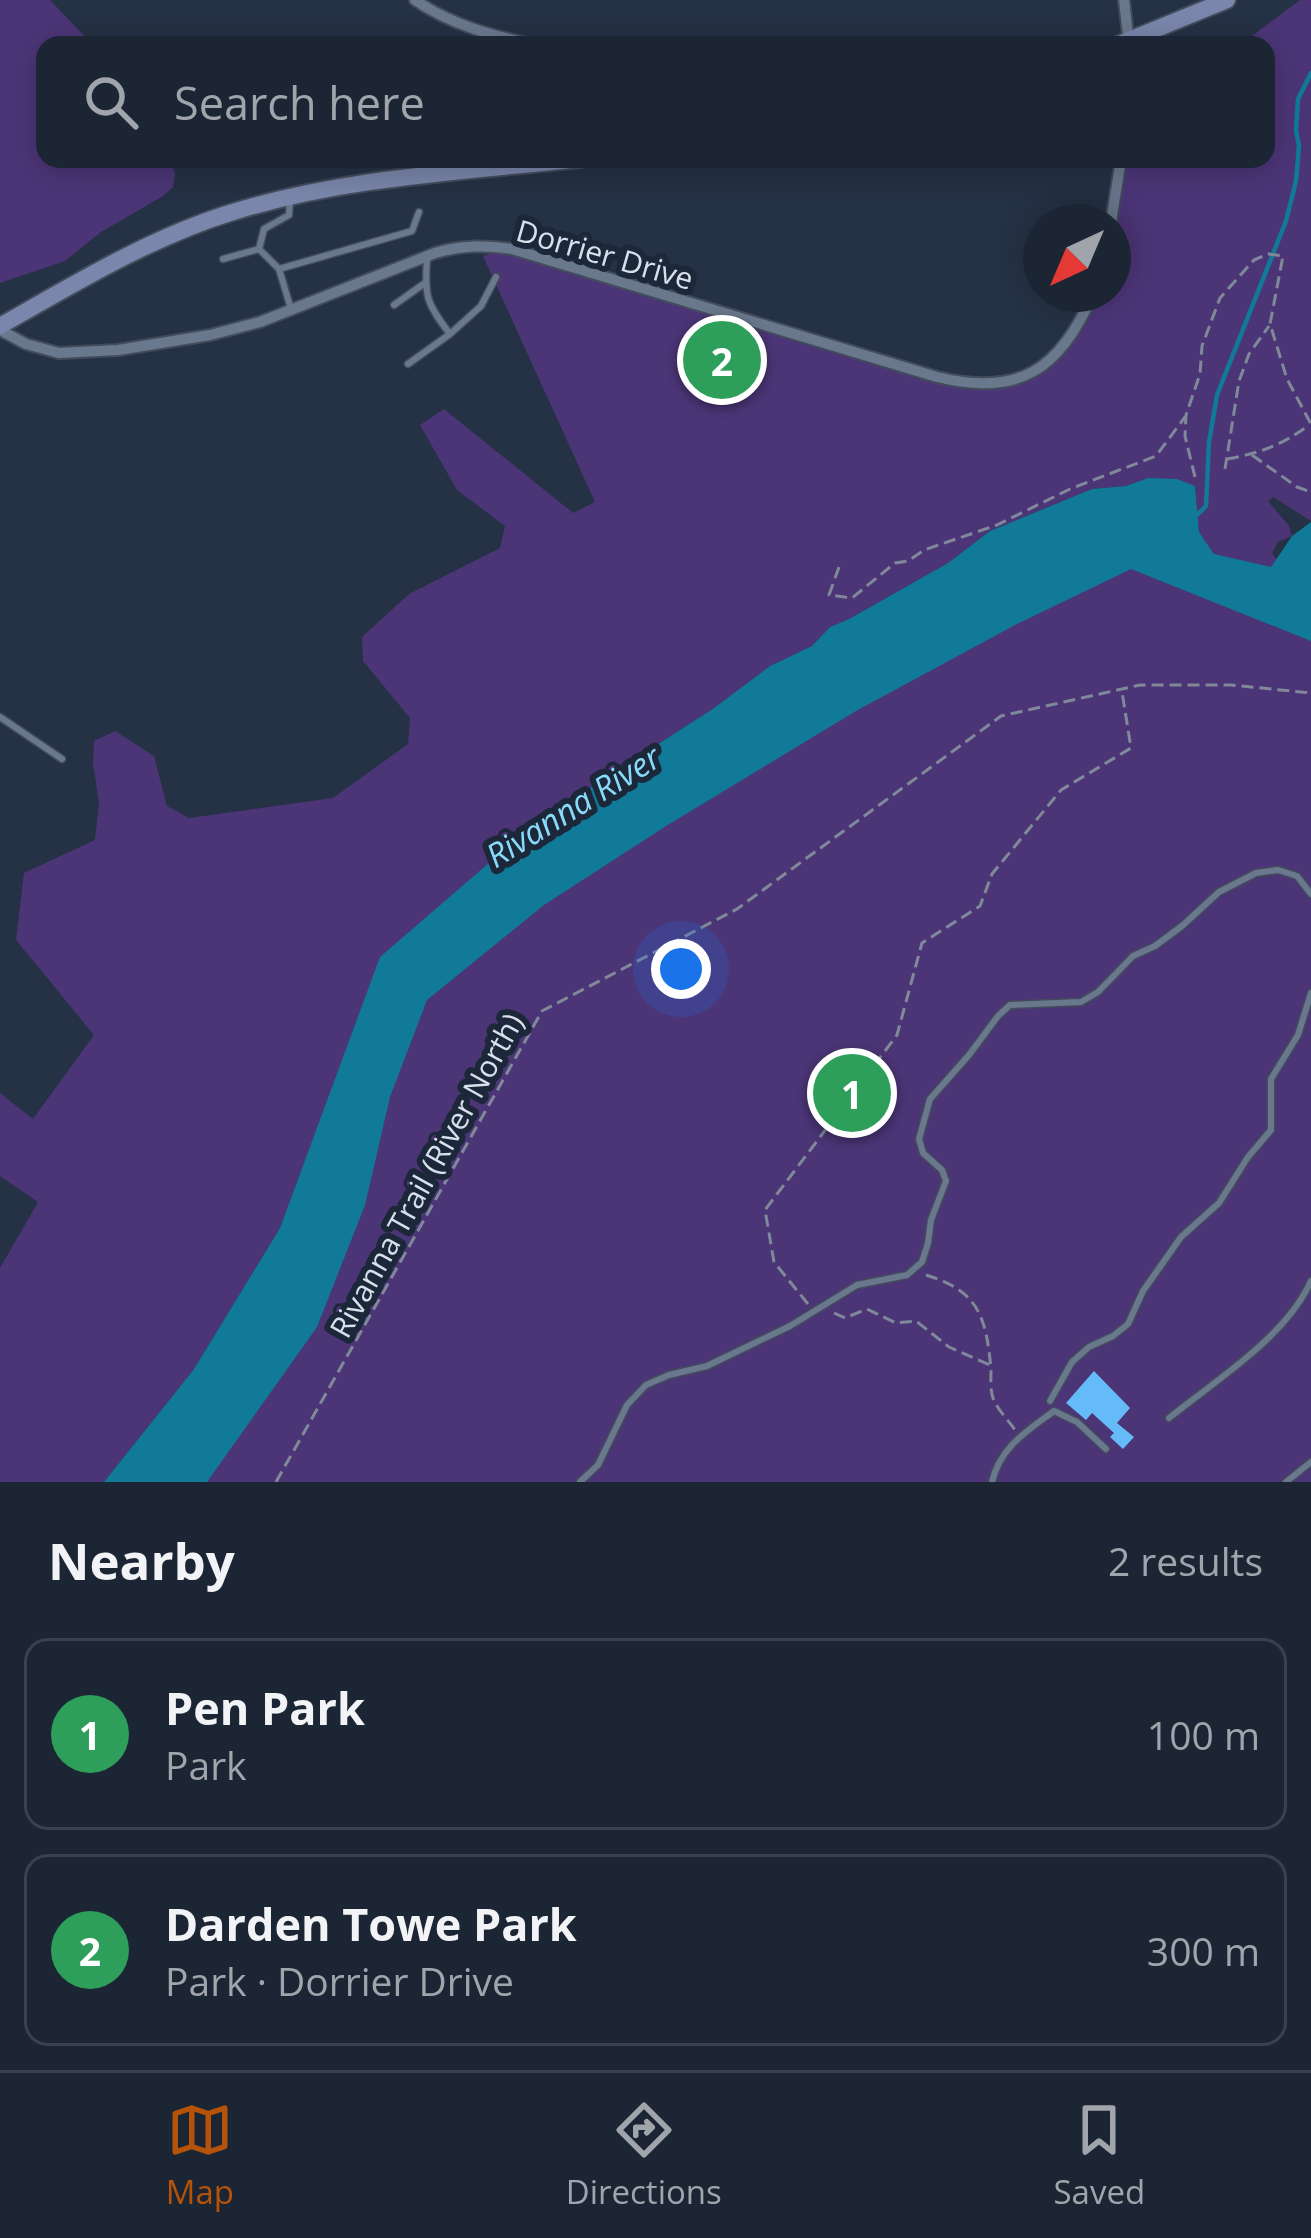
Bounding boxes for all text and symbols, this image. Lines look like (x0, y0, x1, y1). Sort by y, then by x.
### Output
search box (36, 36, 1275, 168)
icon: search (78, 69, 144, 135)
text: Search here (174, 72, 425, 133)
north arrow (1023, 204, 1131, 312)
street label: Dorrier Drive (512, 209, 698, 299)
pin: 2 (683, 315, 761, 405)
water label: Rivanna River (477, 733, 671, 878)
your location (651, 939, 711, 999)
street label: Rivanna Trail (River North) (320, 1005, 532, 1345)
pin: 1 (813, 1048, 891, 1138)
text: Nearby (48, 1525, 235, 1595)
text: 2 results (1108, 1534, 1263, 1587)
text: Pen Park (165, 1677, 365, 1738)
text: 1 (79, 1708, 101, 1761)
text: 100 m (1147, 1708, 1260, 1761)
text: Park (165, 1738, 247, 1791)
text: Darden Towe Park (165, 1893, 577, 1954)
text: 2 (79, 1924, 101, 1977)
text: 300 m (1147, 1924, 1260, 1977)
text: Park · Dorrier Drive (165, 1954, 514, 2007)
tab: Map (166, 2097, 234, 2214)
tab: Directions (566, 2097, 722, 2214)
tab: Saved (1053, 2097, 1145, 2214)

